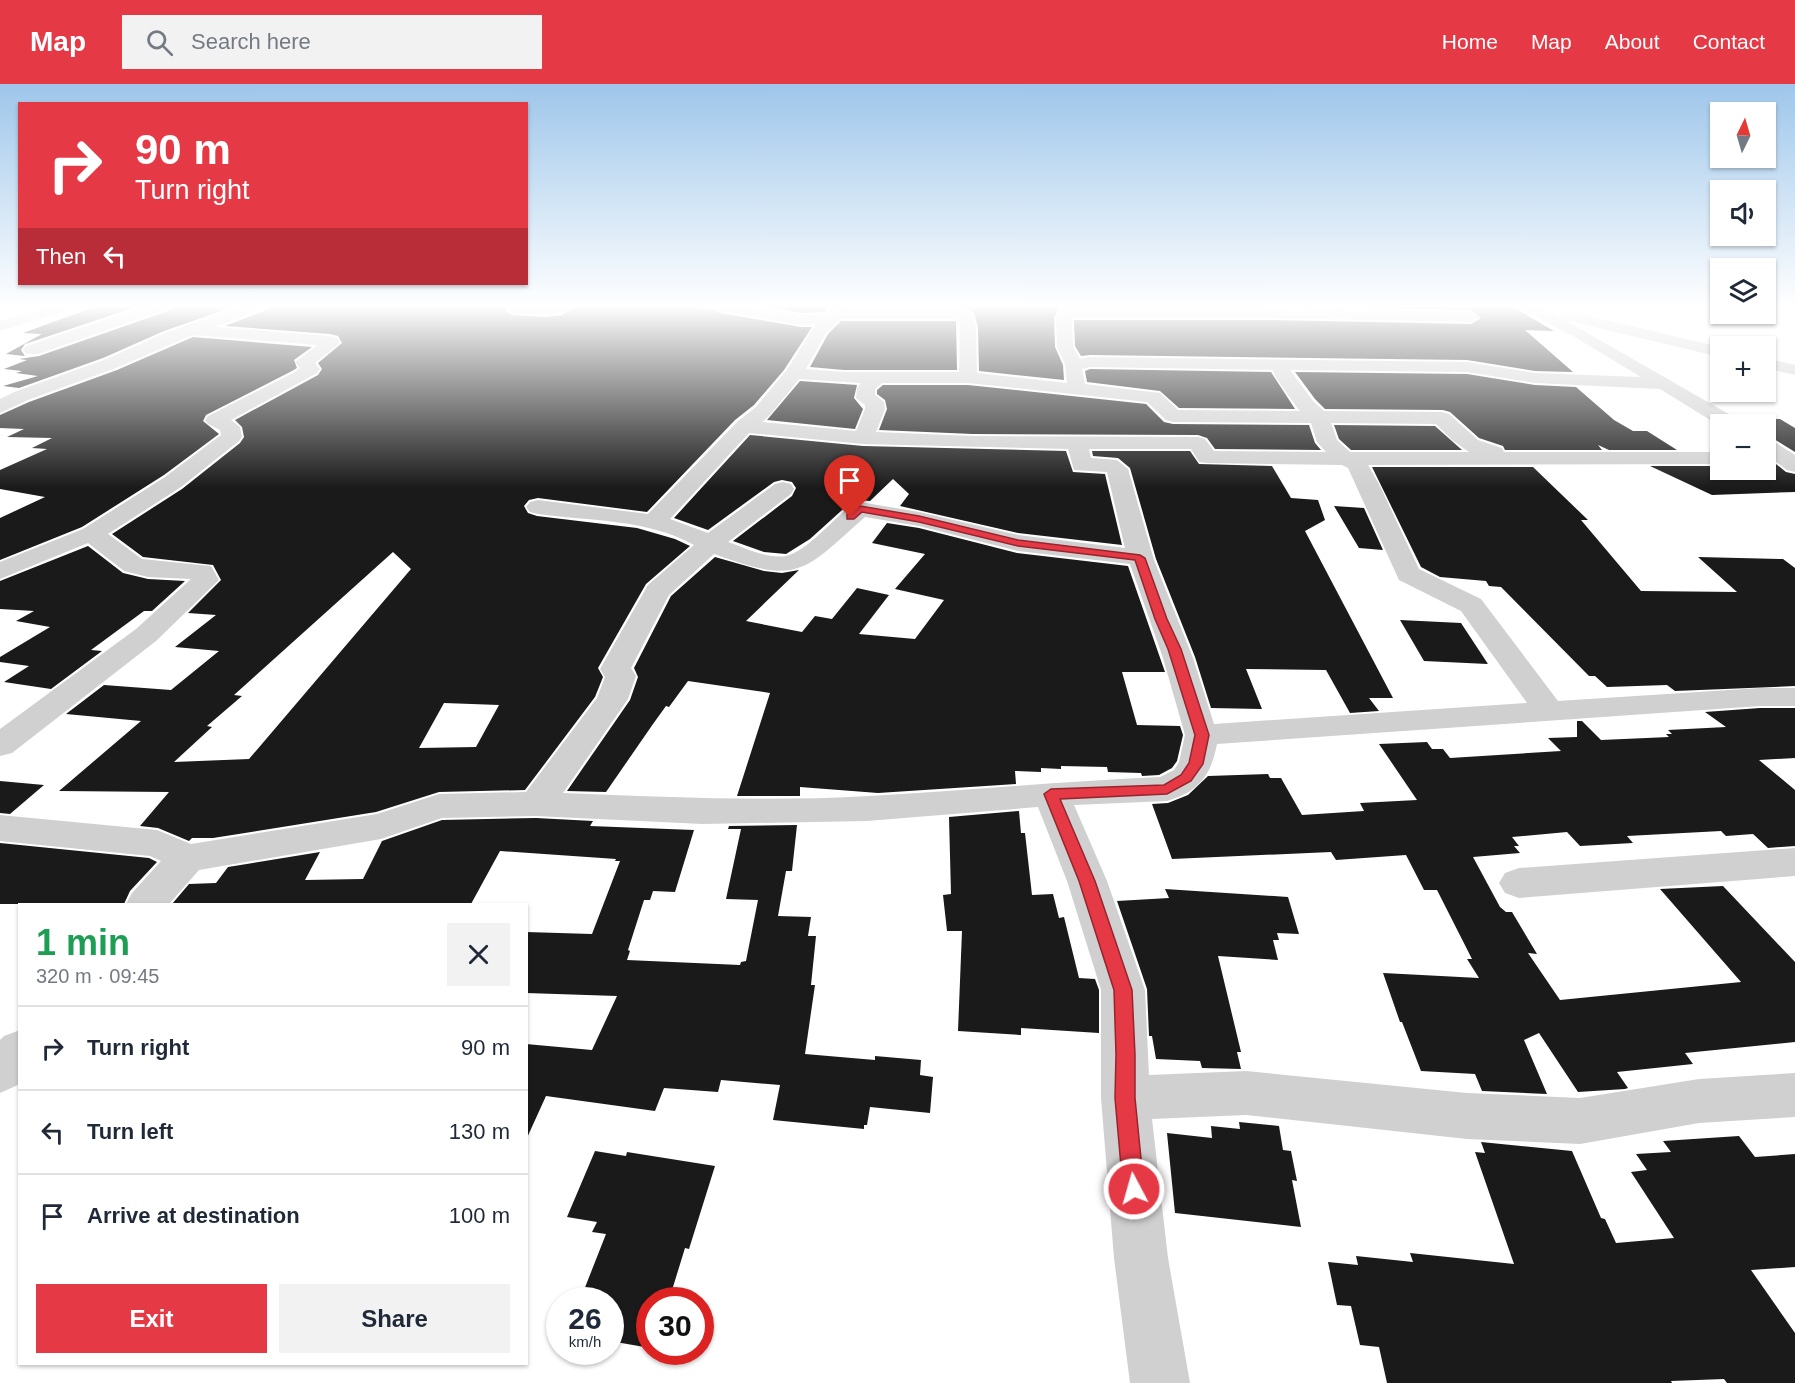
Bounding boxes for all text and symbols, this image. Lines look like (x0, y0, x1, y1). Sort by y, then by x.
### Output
search box (122, 15, 542, 69)
text: Map (30, 26, 86, 57)
icon: search (143, 26, 176, 59)
text: Search here (191, 29, 311, 54)
text: Home (1442, 30, 1498, 53)
text: Map (1531, 30, 1572, 53)
text: About (1605, 30, 1660, 53)
text: Contact (1693, 30, 1765, 53)
north arrow (1710, 102, 1776, 168)
map controls (1710, 102, 1776, 480)
icon: right (36, 126, 114, 204)
text: 90 m (135, 126, 231, 173)
text: Turn right (135, 175, 250, 205)
button: sound (1710, 180, 1776, 246)
icon: left (98, 240, 131, 273)
text: Then (36, 244, 86, 269)
button: layers (1710, 258, 1776, 324)
button: + (1710, 336, 1776, 402)
button: − (1710, 414, 1776, 480)
pin (824, 455, 875, 517)
icon: arrive (833, 464, 866, 497)
text: 1 min (36, 922, 130, 963)
button: close (447, 923, 510, 986)
text: 320 m · 09:45 (36, 965, 159, 987)
icon: right (36, 1032, 69, 1065)
text: Turn right (87, 1035, 189, 1060)
text: 90 m (461, 1035, 510, 1060)
icon: left (36, 1116, 69, 1149)
text: Turn left (87, 1119, 173, 1144)
text: 130 m (449, 1119, 510, 1144)
position arrow (1102, 1157, 1166, 1221)
icon: arrive (36, 1200, 69, 1233)
text: Arrive at destination (87, 1203, 300, 1228)
text: 100 m (449, 1203, 510, 1228)
button: Exit (36, 1284, 267, 1353)
button: Share (279, 1284, 510, 1353)
speed limit sign: 30 (636, 1287, 714, 1365)
text: 26 (568, 1302, 602, 1335)
text: km/h (569, 1333, 601, 1350)

